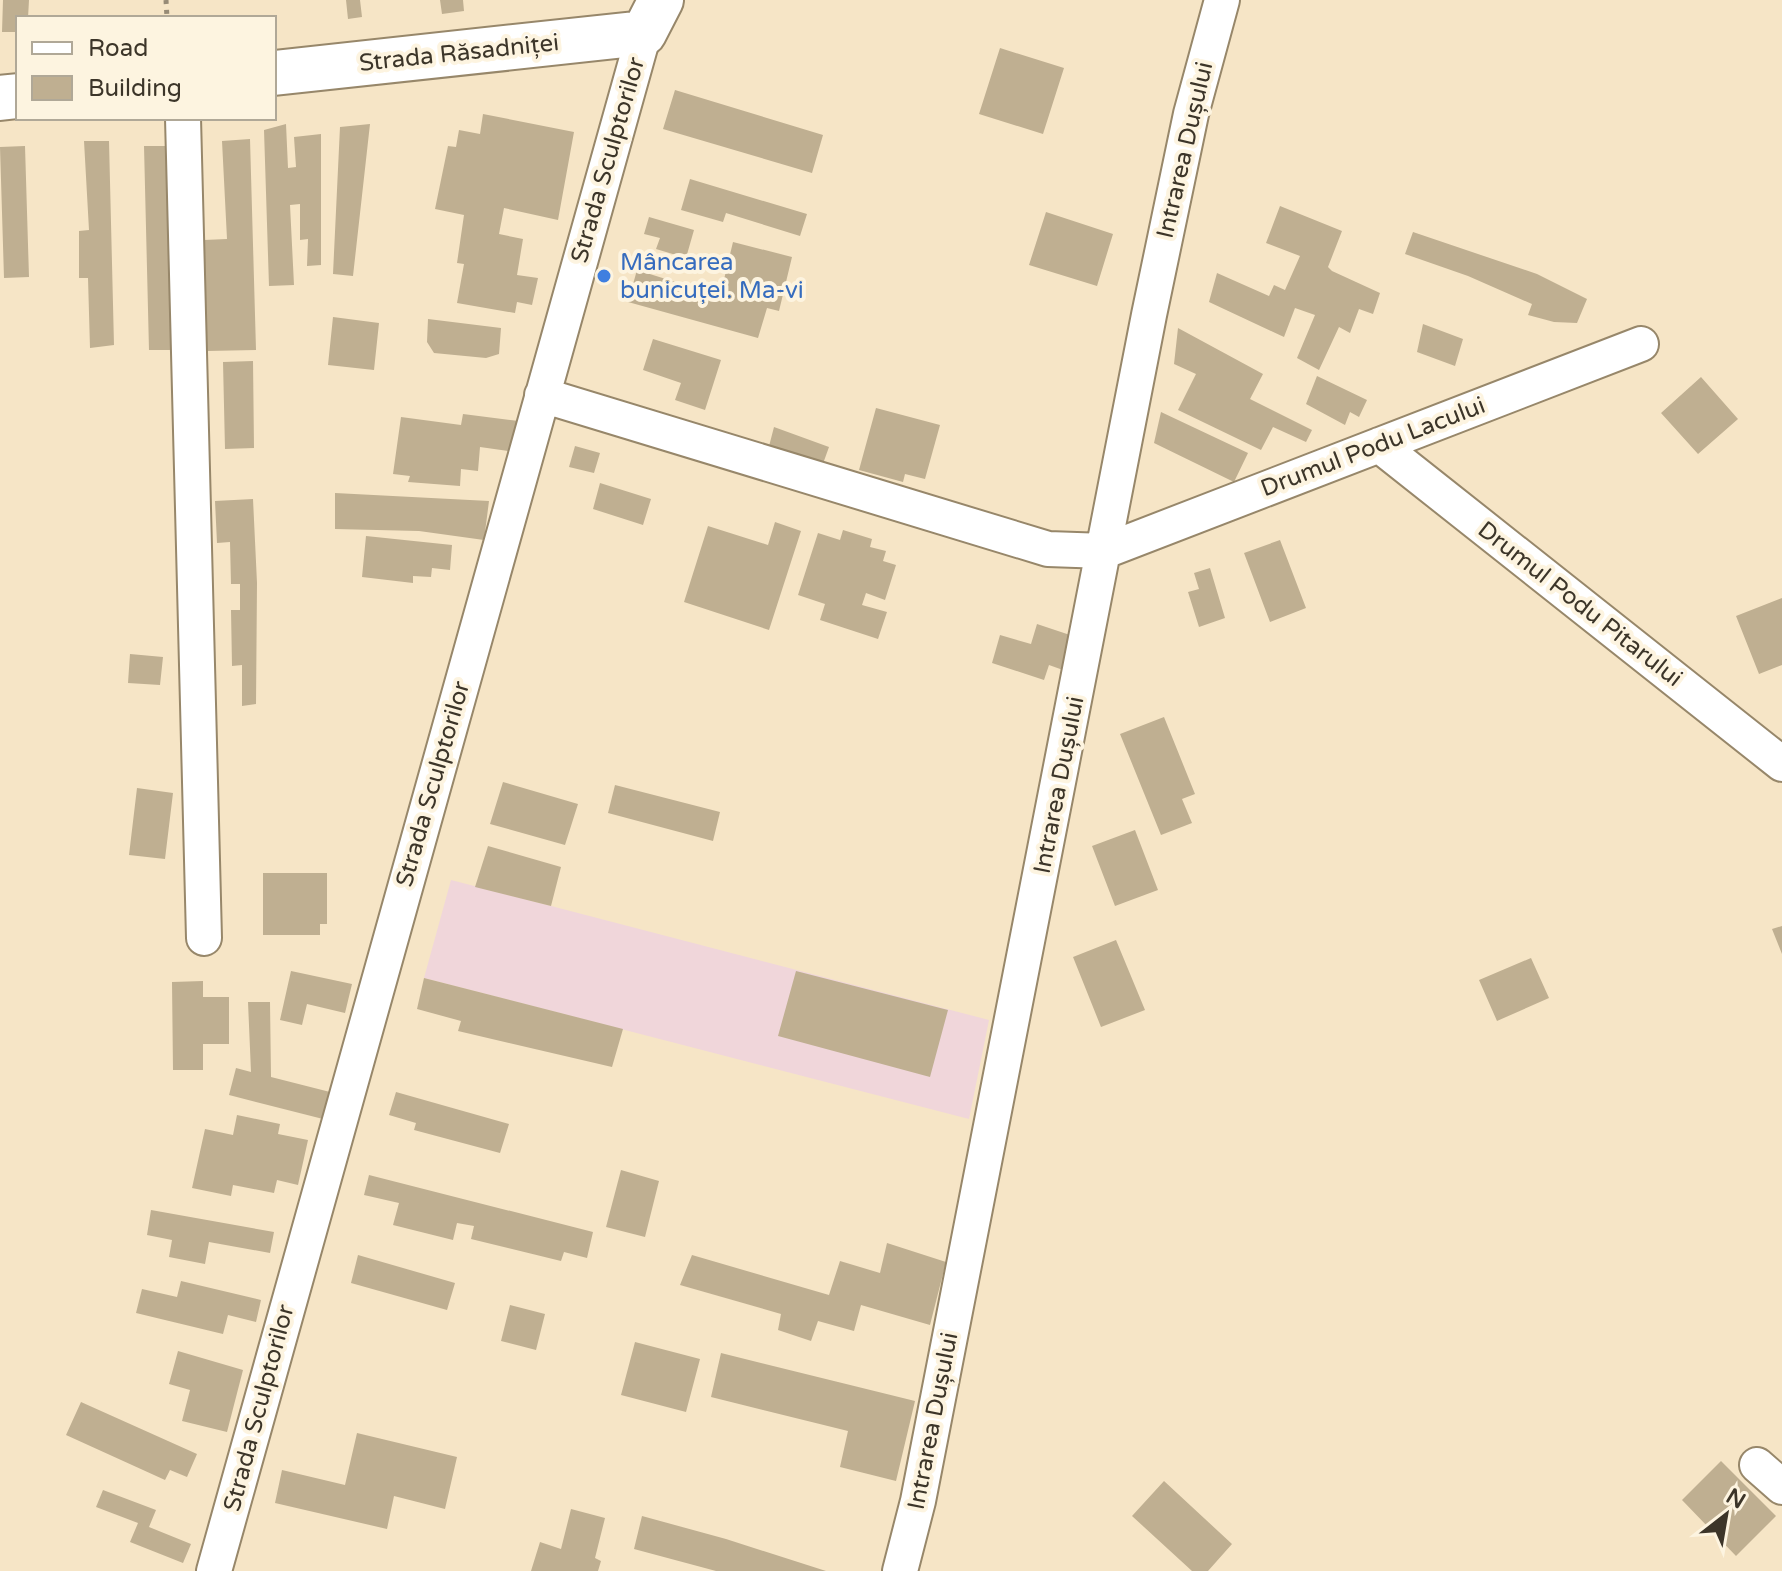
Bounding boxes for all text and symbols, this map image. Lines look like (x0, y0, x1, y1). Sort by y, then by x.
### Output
legend (16, 16, 276, 120)
street label: Strada Răsadniței (358, 28, 560, 78)
text: Road (88, 34, 148, 63)
street label: Strada Sculptorilor (565, 53, 651, 266)
street label: Intrarea Dușului (1151, 59, 1219, 241)
text: Building (88, 74, 182, 103)
place label: Mâncarea bunicuței. Ma-vi (620, 248, 804, 305)
marker: Mâncarea bunicuței. Ma-vi (595, 267, 613, 285)
street label: Drumul Podu Lacului (1257, 391, 1489, 503)
street label: Drumul Podu Pitarului (1472, 515, 1688, 693)
street label: Strada Sculptorilor (390, 677, 476, 890)
street label: Intrarea Dușului (1028, 694, 1090, 876)
street label: Strada Sculptorilor (217, 1301, 301, 1514)
street label: Intrarea Dușului (902, 1330, 964, 1512)
north arrow (1686, 1475, 1766, 1555)
text: N (1722, 1483, 1750, 1514)

